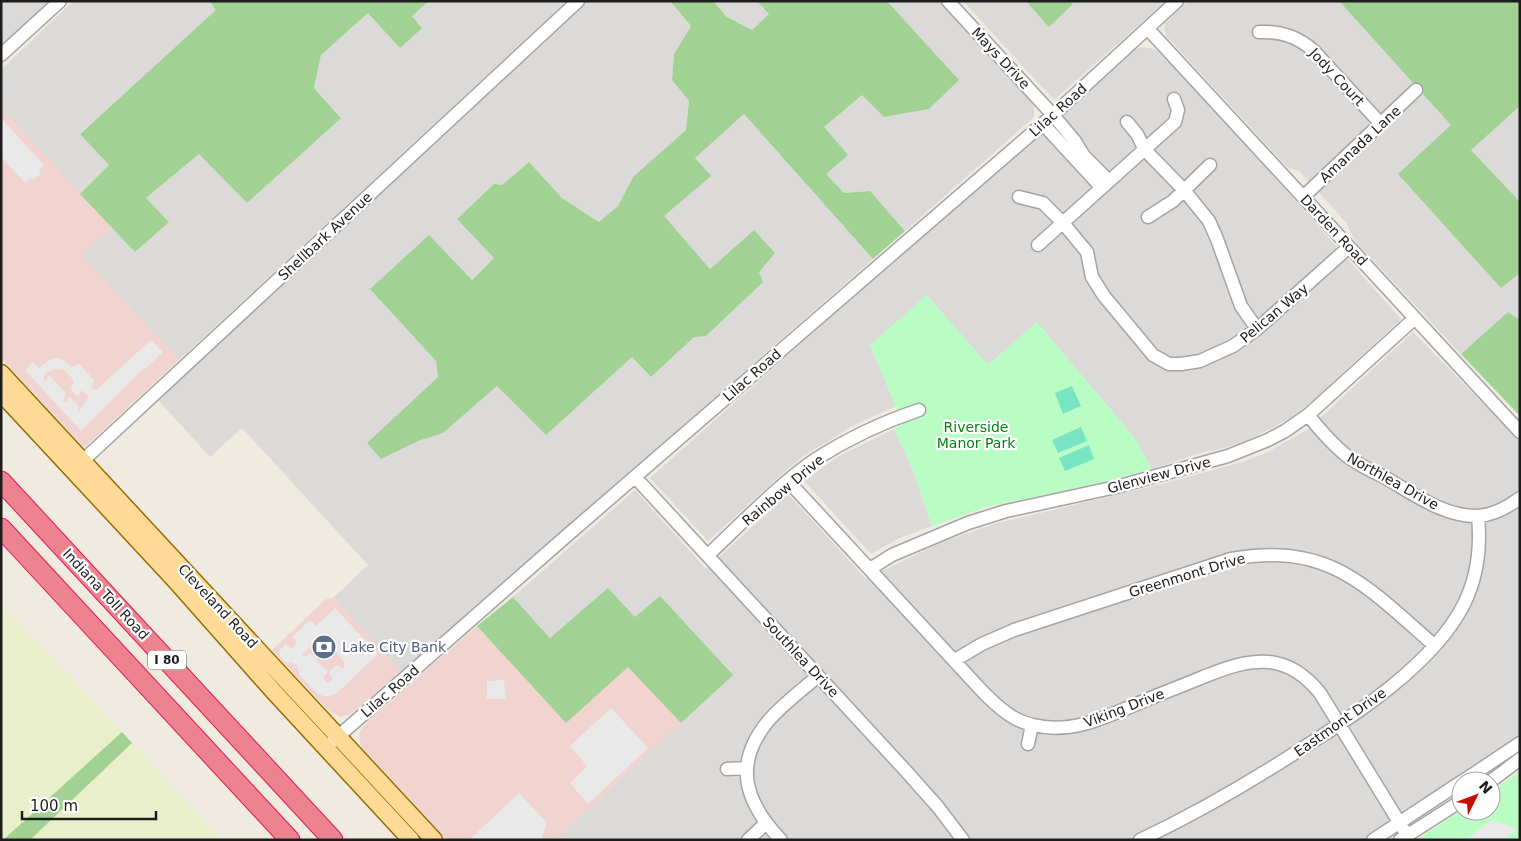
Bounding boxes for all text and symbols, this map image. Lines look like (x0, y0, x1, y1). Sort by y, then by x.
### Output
street label: Mays Drive (969, 24, 1033, 92)
street label: Jody Court (1306, 44, 1368, 109)
street label: Lilac Road (1026, 80, 1090, 140)
street label: Amanada Lane (1316, 102, 1404, 186)
street label: Shellbark Avenue (275, 189, 375, 283)
street label: Darden Road (1297, 191, 1371, 269)
street label: Pelican Way (1237, 280, 1311, 346)
street label: Lilac Road (720, 346, 784, 404)
park label: Riverside Manor Park (937, 419, 1016, 451)
street label: Northlea Drive (1345, 449, 1441, 513)
street label: Rainbow Drive (739, 451, 827, 529)
street label: Glenview Drive (1106, 454, 1212, 496)
street label: Indiana Toll Road (60, 545, 152, 643)
street label: Greenmont Drive (1127, 550, 1247, 600)
street label: Cleveland Road (175, 561, 261, 651)
street label: Southlea Drive (760, 614, 842, 700)
bank icon: Lake City Bank (311, 634, 337, 660)
place label: Lake City Bank (342, 639, 447, 655)
road number: I 80 (148, 650, 186, 670)
street label: Lilac Road (358, 662, 422, 720)
street label: Eastmont Drive (1291, 684, 1389, 760)
street label: Viking Drive (1082, 685, 1166, 731)
north arrow (1451, 771, 1501, 821)
text: N (1476, 778, 1496, 797)
scale bar (22, 788, 156, 820)
text: 100 m (30, 797, 78, 815)

